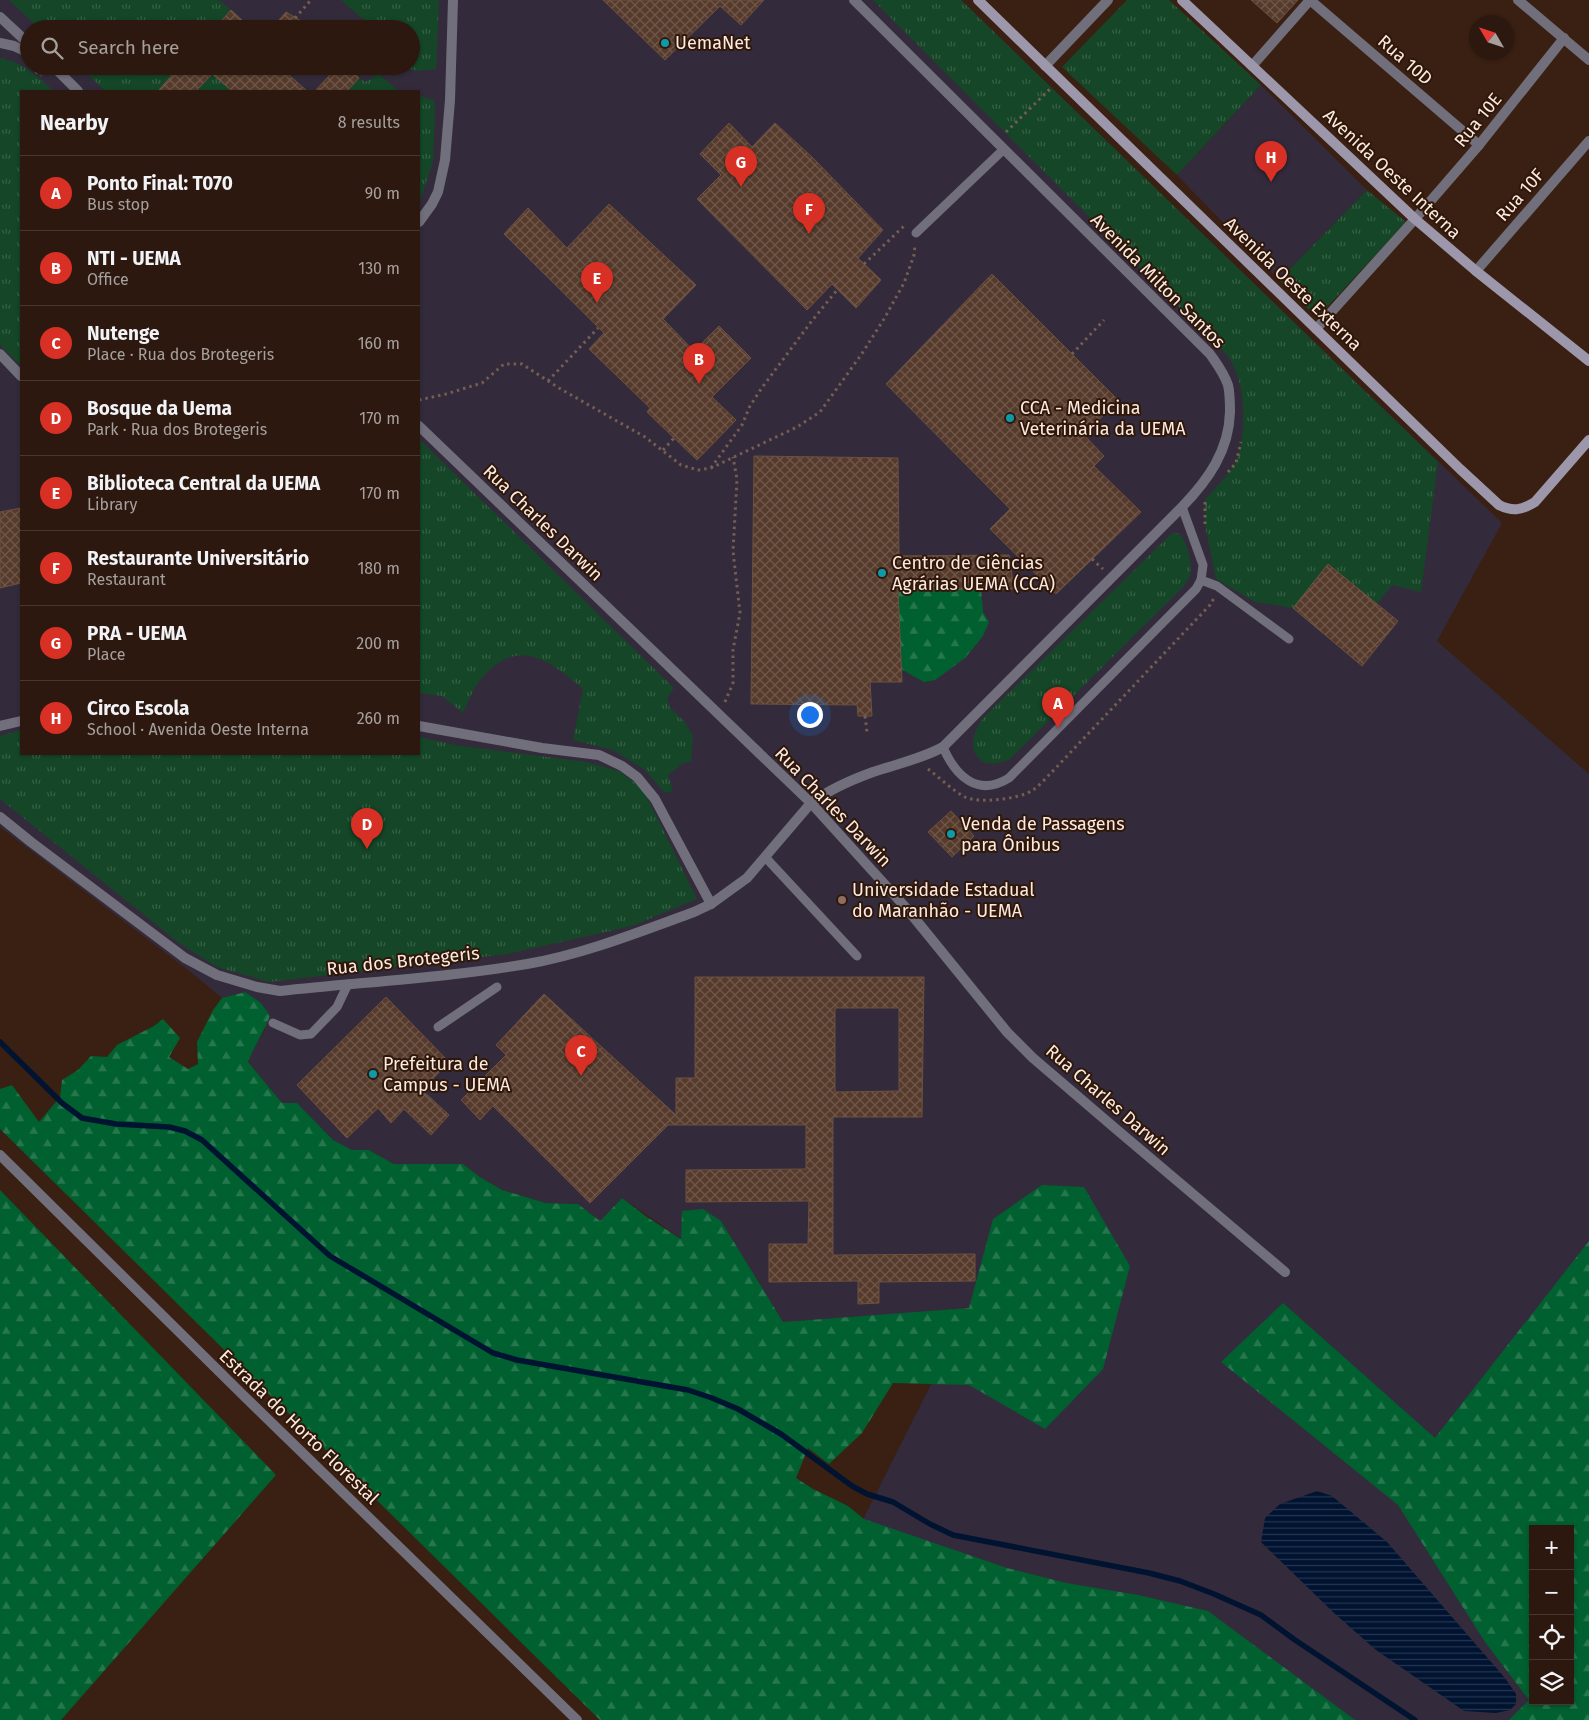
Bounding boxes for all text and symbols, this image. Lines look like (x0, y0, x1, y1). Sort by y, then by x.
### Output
north arrow (1469, 15, 1514, 60)
search box (20, 20, 420, 75)
street label: Rua 10D (1373, 30, 1437, 90)
place label: UemaNet (675, 32, 751, 54)
icon: search (38, 34, 66, 62)
text: Search here (78, 36, 179, 59)
marker: UemaNet (659, 37, 671, 49)
street label: Rua 10E (1449, 88, 1507, 152)
street label: Avenida Oeste Interna (1318, 104, 1466, 244)
text: Nearby (40, 110, 108, 136)
text: 8 results (338, 113, 400, 132)
pin: H (1255, 141, 1287, 182)
pin: G (725, 146, 757, 187)
street label: Rua 10F (1491, 164, 1549, 226)
text: Ponto Final: T070 (87, 172, 233, 195)
text: A (51, 184, 61, 203)
text: 90 m (365, 184, 400, 203)
pin: F (793, 193, 825, 234)
text: Bus stop (87, 195, 150, 214)
street label: Avenida Milton Santos (1086, 209, 1230, 353)
street label: Avenida Oeste Externa (1220, 213, 1366, 355)
text: NTI - UEMA (87, 247, 181, 270)
text: B (51, 259, 61, 278)
text: 130 m (358, 259, 400, 278)
pin: E (581, 262, 613, 303)
text: Office (87, 270, 129, 289)
text: Nutenge (87, 322, 159, 345)
text: C (51, 334, 61, 353)
text: 160 m (358, 334, 400, 353)
pin: B (683, 343, 715, 384)
text: Place · Rua dos Brotegeris (87, 345, 274, 364)
text: Bosque da Uema (87, 397, 232, 420)
place label: CCA - Medicina Veterinária da UEMA (1020, 397, 1186, 440)
text: D (51, 409, 61, 428)
text: 170 m (359, 409, 400, 428)
marker: CCA - Medicina Veterinária da UEMA (1004, 412, 1016, 424)
text: Park · Rua dos Brotegeris (87, 420, 267, 439)
street label: Rua Charles Darwin (479, 460, 607, 586)
text: Biblioteca Central da UEMA (87, 472, 320, 495)
text: E (52, 484, 60, 503)
text: 170 m (359, 484, 400, 503)
text: Library (87, 495, 137, 514)
text: Restaurante Universitário (87, 547, 309, 570)
place label: Centro de Ciências Agrárias UEMA (CCA) (892, 552, 1055, 595)
text: F (52, 559, 60, 578)
text: 180 m (357, 559, 400, 578)
marker: Centro de Ciências Agrárias UEMA (CCA) (876, 567, 888, 579)
text: Restaurant (87, 570, 166, 589)
text: PRA - UEMA (87, 622, 187, 645)
text: G (51, 634, 61, 653)
text: 200 m (356, 634, 400, 653)
text: Place (87, 645, 126, 664)
pin: A (1042, 687, 1074, 728)
text: Circo Escola (87, 697, 190, 720)
your location (797, 702, 823, 728)
text: H (51, 709, 61, 728)
text: 260 m (357, 709, 400, 728)
text: School · Avenida Oeste Interna (87, 720, 309, 739)
street label: Rua Charles Darwin (770, 743, 896, 871)
pin: D (351, 808, 383, 849)
place label: Venda de Passagens para Ônibus (961, 813, 1125, 856)
marker: Venda de Passagens para Ônibus (945, 828, 957, 840)
place label: Universidade Estadual do Maranhão - UEMA (852, 879, 1034, 922)
marker: Universidade Estadual do Maranhão - UEMA (836, 894, 848, 906)
street label: Rua dos Brotegeris (325, 942, 481, 980)
pin: C (565, 1035, 597, 1076)
street label: Rua Charles Darwin (1041, 1040, 1175, 1160)
place label: Prefeitura de Campus - UEMA (383, 1053, 511, 1096)
marker: Prefeitura de Campus - UEMA (367, 1068, 379, 1080)
street label: Estrada do Horto Florestal (215, 1345, 383, 1509)
map controls (1529, 1525, 1574, 1705)
button: + (1529, 1525, 1574, 1570)
button: − (1529, 1570, 1574, 1615)
button: locate (1529, 1615, 1574, 1660)
button: layers (1529, 1660, 1574, 1705)

